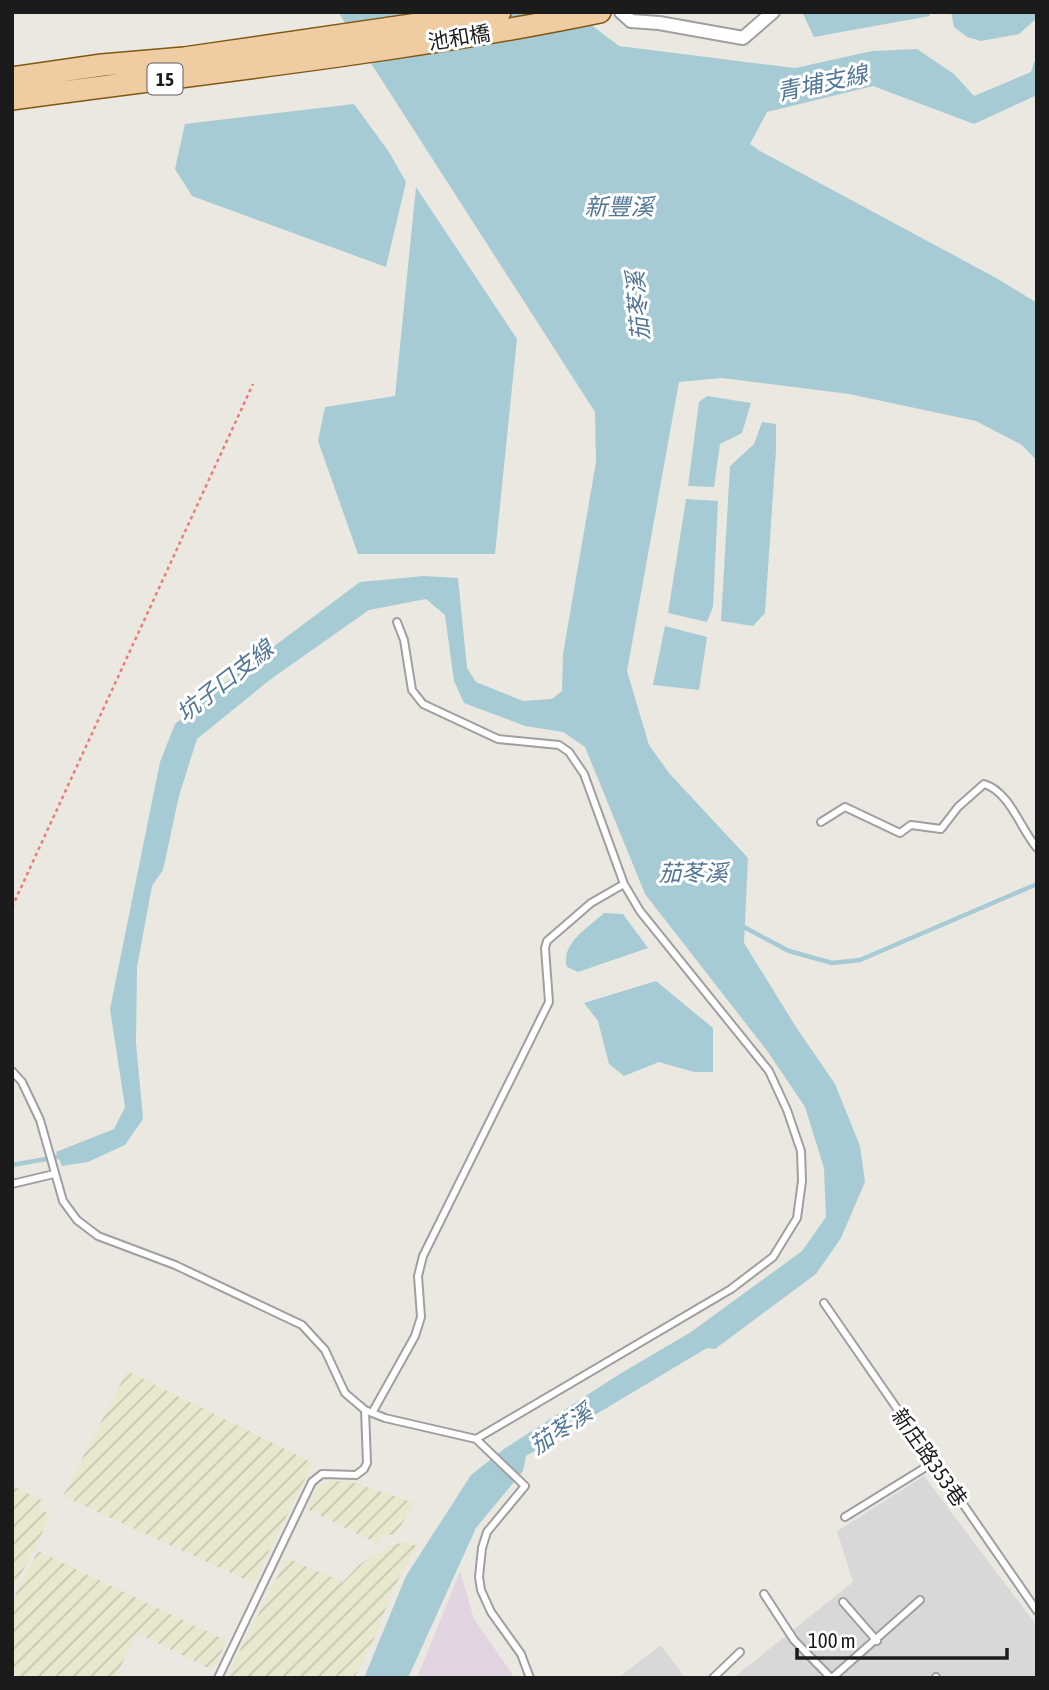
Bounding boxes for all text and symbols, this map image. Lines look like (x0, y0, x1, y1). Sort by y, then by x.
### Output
street label: 池和橋 (426, 20, 492, 54)
water label: 青埔支線 (774, 60, 873, 105)
road number: 15 (148, 64, 182, 94)
water label: 新豐溪 (585, 194, 657, 220)
water label: 茄苳溪 (622, 268, 654, 342)
water label: 坑子口支線 (172, 634, 281, 727)
water label: 茄苳溪 (659, 860, 731, 886)
water label: 茄苳溪 (525, 1397, 599, 1459)
street label: 新庄路353巷 (888, 1404, 972, 1510)
scale bar (797, 1616, 1007, 1660)
text: 100 m (808, 1628, 856, 1652)

